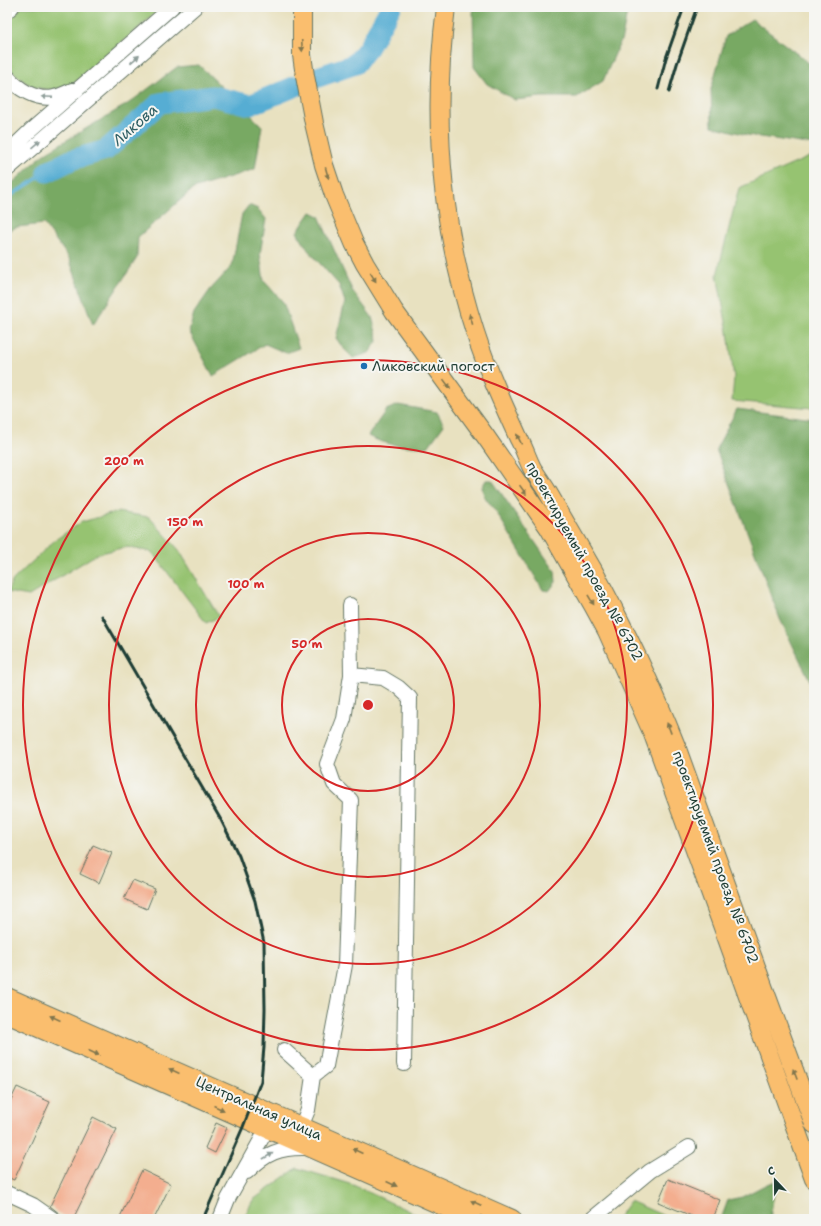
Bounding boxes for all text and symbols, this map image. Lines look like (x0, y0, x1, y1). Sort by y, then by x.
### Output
one-way arrow (299, 40, 305, 53)
one-way arrow (129, 55, 140, 64)
one-way arrow (40, 94, 53, 100)
water label: Ликова (107, 100, 162, 151)
one-way arrow (31, 140, 42, 149)
one-way arrow (324, 168, 330, 180)
one-way arrow (369, 272, 377, 282)
one-way arrow (468, 312, 474, 324)
place label: Ликовский погост (372, 357, 496, 375)
marker: Ликовский погост (359, 361, 369, 371)
one-way arrow (443, 379, 451, 389)
one-way arrow (516, 434, 522, 445)
text: 200 m (104, 453, 144, 469)
street label: проектируемый проезд № 6702 (523, 458, 647, 664)
one-way arrow (519, 484, 527, 495)
text: 150 m (167, 514, 203, 530)
text: 100 m (228, 576, 265, 592)
one-way arrow (587, 594, 594, 606)
text: 50 m (292, 636, 323, 652)
centre of rings (361, 698, 375, 712)
one-way arrow (666, 722, 672, 734)
street label: проектируемый проезд № 6702 (669, 748, 763, 966)
one-way arrow (49, 1015, 61, 1022)
one-way arrow (88, 1050, 100, 1056)
one-way arrow (792, 1067, 798, 1079)
one-way arrow (168, 1068, 180, 1074)
street label: Центральная улица (193, 1072, 325, 1144)
one-way arrow (213, 1105, 225, 1111)
one-way arrow (352, 1148, 363, 1154)
one-way arrow (262, 1152, 274, 1159)
north arrow (755, 1160, 795, 1200)
text: С (765, 1163, 778, 1179)
one-way arrow (386, 1181, 398, 1187)
one-way arrow (470, 1200, 482, 1206)

